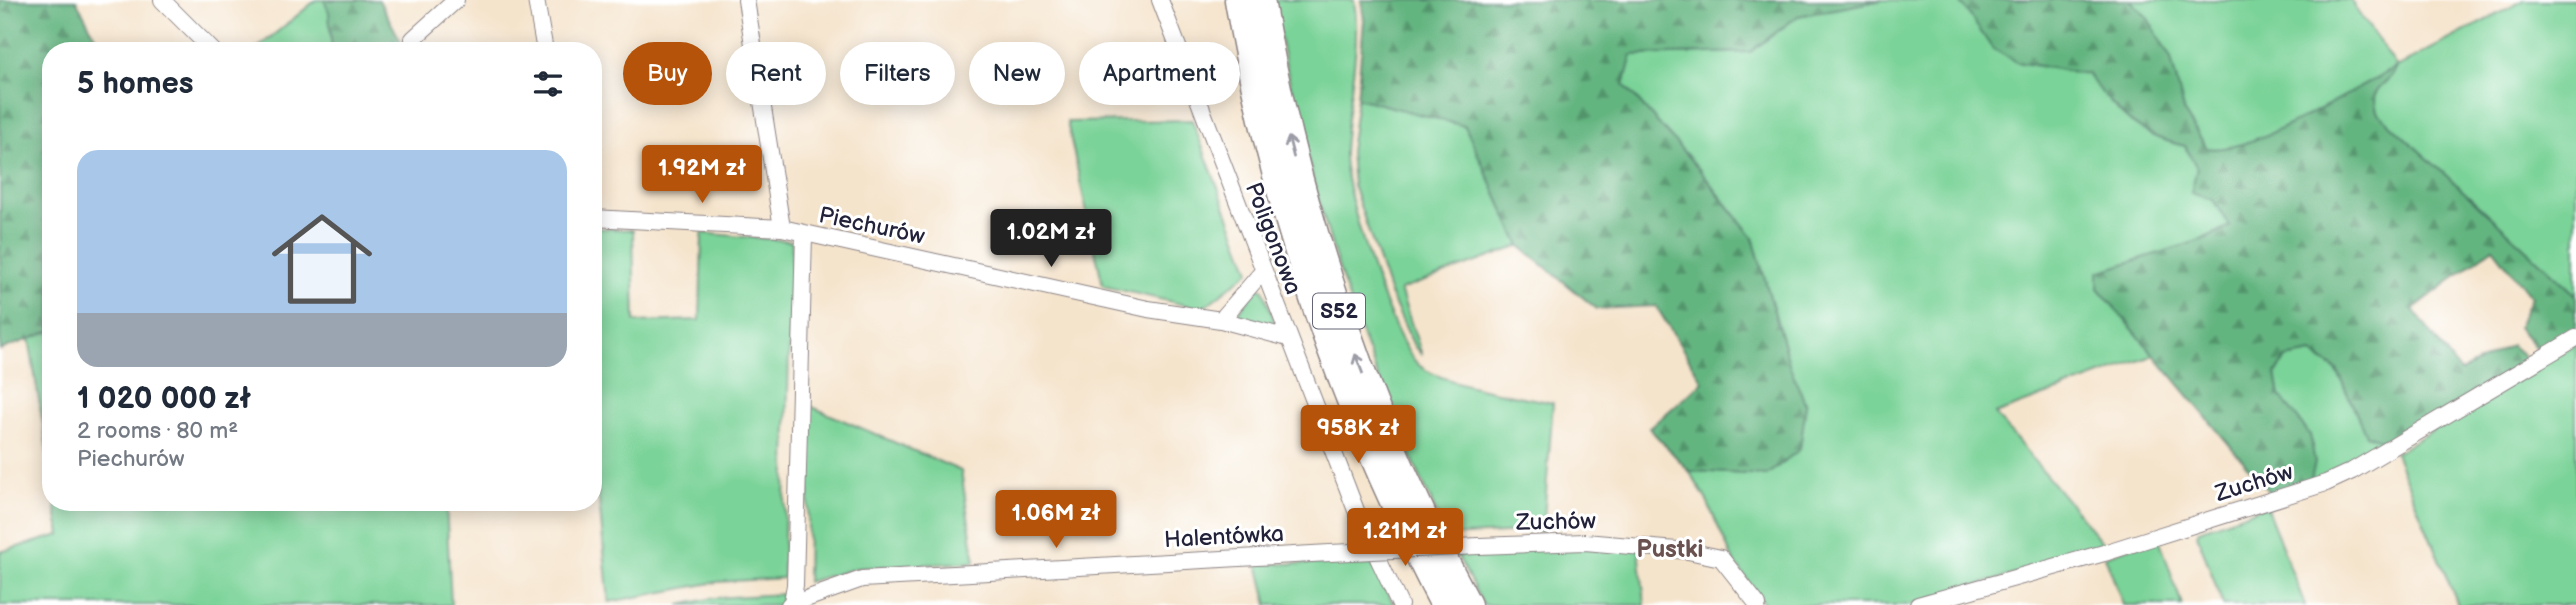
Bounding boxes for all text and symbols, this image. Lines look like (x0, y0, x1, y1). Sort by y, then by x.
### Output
chip: Buy (623, 42, 712, 105)
chip: Rent (726, 42, 826, 105)
chip: Filters (840, 42, 955, 105)
chip: New (969, 42, 1065, 105)
chip: Apartment (1079, 42, 1240, 105)
icon: filters (529, 65, 567, 103)
text: 5 homes (77, 66, 194, 102)
one-way arrow (1284, 136, 1297, 159)
pin: 1.92M zł (630, 146, 774, 205)
text: 1.92M zł (658, 154, 746, 182)
street label: Poligonowa (1239, 178, 1307, 298)
icon: home (259, 196, 385, 322)
street label: Piechurów (816, 201, 928, 251)
pin: 1.02M zł (979, 210, 1123, 269)
text: 1.02M zł (1006, 218, 1096, 246)
road number: S52 (1313, 294, 1365, 328)
one-way arrow (1352, 354, 1364, 376)
text: 1 020 000 zł (77, 381, 251, 417)
pin: 958K zł (1293, 406, 1423, 465)
text: 958K zł (1317, 414, 1399, 442)
text: 2 rooms · 80 m² (77, 417, 238, 445)
text: Piechurów (77, 445, 184, 473)
street label: Zuchów (2211, 458, 2297, 508)
pin: 1.06M zł (984, 490, 1128, 550)
text: 1.06M zł (1011, 499, 1101, 527)
street label: Zuchów (1515, 507, 1597, 537)
pin: 1.21M zł (1333, 508, 1477, 568)
text: 1.21M zł (1363, 517, 1447, 545)
street label: Halentówka (1163, 520, 1285, 554)
district label: Pustki (1637, 535, 1703, 564)

